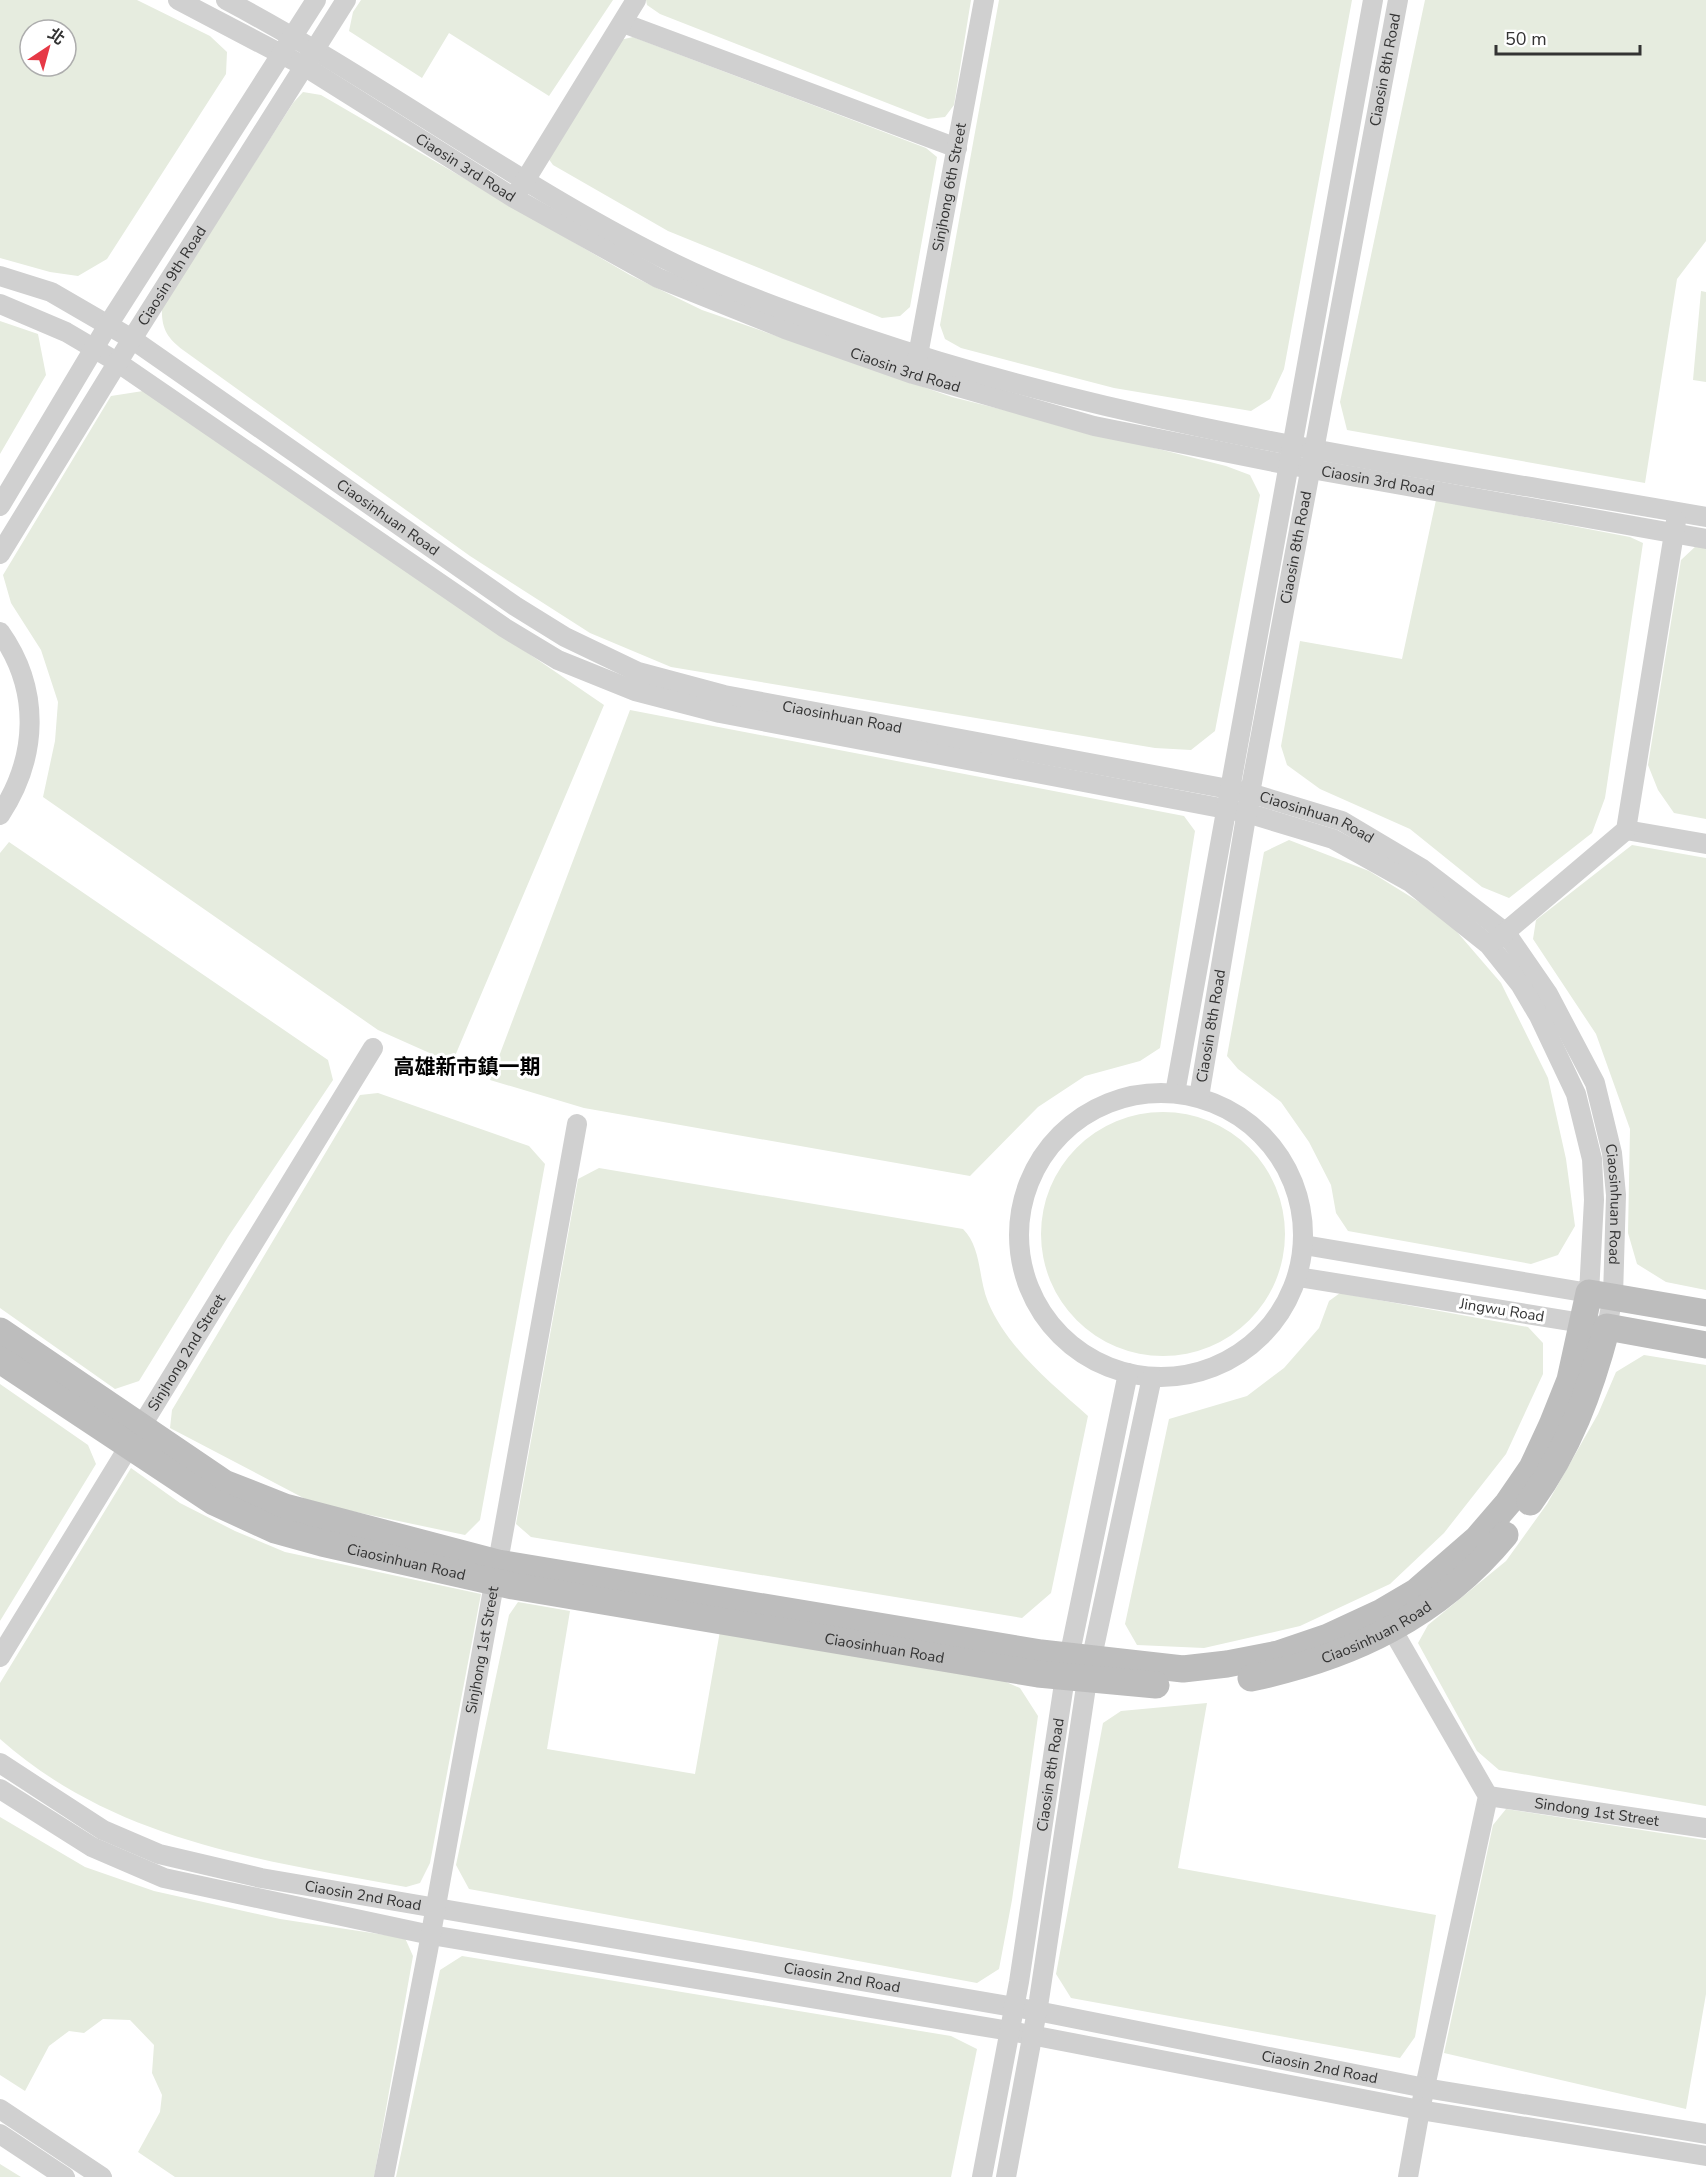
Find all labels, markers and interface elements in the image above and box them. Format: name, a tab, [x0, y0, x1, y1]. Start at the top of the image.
street label: Ciaosin 8th Road	[1365, 12, 1405, 128]
north arrow	[18, 18, 78, 78]
scale bar	[1496, 18, 1640, 56]
text: 北	[43, 23, 69, 50]
text: 50 m	[1505, 27, 1547, 51]
street label: Sinjhong 6th Street	[927, 120, 971, 253]
street label: Ciaosin 3rd Road	[412, 129, 519, 207]
street label: Ciaosin 9th Road	[133, 222, 211, 330]
street label: Ciaosin 3rd Road	[847, 343, 963, 397]
street label: Ciaosin 3rd Road	[1320, 461, 1436, 501]
street label: Ciaosinhuan Road	[332, 474, 443, 560]
street label: Ciaosin 8th Road	[1275, 489, 1316, 606]
street label: Ciaosinhuan Road	[781, 696, 904, 738]
street label: Ciaosinhuan Road	[1257, 786, 1378, 848]
street label: Ciaosin 8th Road	[1192, 968, 1230, 1084]
district label: 高雄新市鎮一期	[394, 1053, 541, 1081]
street label: Ciaosinhuan Road	[1600, 1142, 1626, 1265]
street label: Sinjhong 2nd Street	[143, 1290, 230, 1415]
street label: Jingwu Road	[1457, 1293, 1546, 1327]
street label: Ciaosinhuan Road	[345, 1539, 468, 1585]
street label: Sinjhong 1st Street	[461, 1584, 504, 1715]
street label: Ciaosinhuan Road	[1318, 1597, 1436, 1668]
street label: Ciaosinhuan Road	[823, 1628, 946, 1668]
street label: Ciaosin 8th Road	[1032, 1717, 1069, 1833]
street label: Sindong 1st Street	[1533, 1793, 1661, 1831]
street label: Ciaosin 2nd Road	[303, 1876, 423, 1915]
street label: Ciaosin 2nd Road	[782, 1958, 902, 1997]
street label: Ciaosin 2nd Road	[1260, 2046, 1379, 2088]

